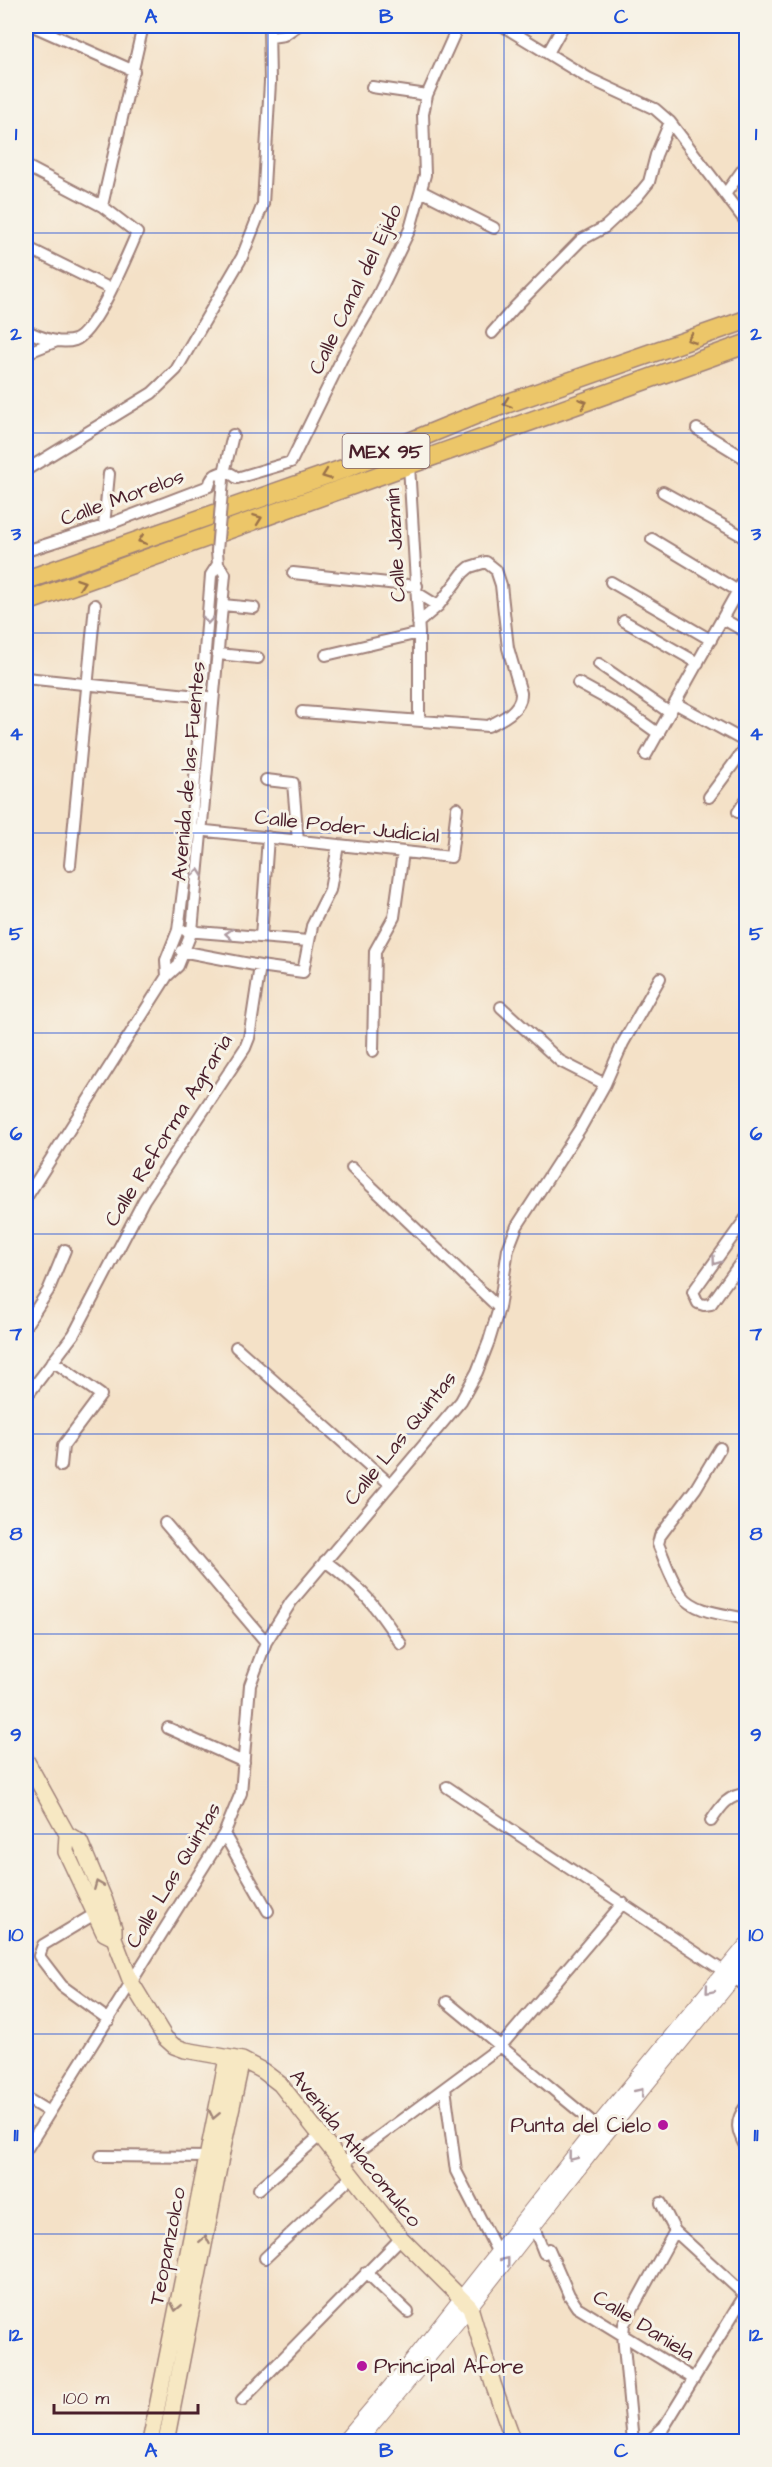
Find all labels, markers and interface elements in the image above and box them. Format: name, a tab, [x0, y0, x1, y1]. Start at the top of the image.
text: A	[145, 3, 158, 31]
text: B	[379, 3, 394, 31]
text: C	[614, 3, 629, 31]
text: 1	[15, 120, 18, 148]
text: 1	[755, 120, 758, 148]
street label: Calle Canal del Ejido	[302, 199, 409, 379]
text: 2	[9, 320, 22, 348]
text: 2	[749, 320, 762, 348]
one-way arrow	[686, 331, 697, 344]
one-way arrow	[502, 396, 513, 409]
one-way arrow	[577, 397, 588, 410]
road number: MEX 95	[342, 434, 430, 468]
street label: Calle Morelos	[56, 462, 188, 533]
one-way arrow	[321, 467, 332, 480]
street label: Calle Jazmín	[378, 487, 413, 603]
one-way arrow	[252, 513, 263, 526]
text: 3	[10, 520, 22, 548]
text: 3	[750, 520, 762, 548]
one-way arrow	[137, 533, 148, 546]
one-way arrow	[75, 578, 86, 591]
one-way arrow	[202, 615, 215, 625]
street label: Avenida de las Fuentes	[164, 660, 213, 882]
text: 4	[9, 720, 23, 748]
text: 4	[749, 720, 763, 748]
street label: Calle Poder Judicial	[253, 802, 441, 851]
one-way arrow	[191, 868, 204, 877]
text: 5	[9, 920, 24, 948]
text: 5	[749, 920, 764, 948]
one-way arrow	[224, 928, 233, 941]
street label: Calle Reforma Agraria	[97, 1028, 241, 1233]
text: 6	[10, 1120, 23, 1148]
text: 6	[750, 1120, 763, 1148]
one-way arrow	[712, 1254, 723, 1265]
text: 7	[9, 1320, 23, 1348]
text: 7	[749, 1320, 763, 1348]
street label: Calle Las Quintas	[337, 1365, 464, 1512]
text: 8	[10, 1520, 23, 1548]
text: 8	[750, 1520, 763, 1548]
text: 9	[10, 1721, 22, 1749]
text: 9	[750, 1721, 762, 1749]
street label: Calle Las Quintas	[118, 1797, 228, 1954]
one-way arrow	[93, 1880, 105, 1891]
text: 10	[8, 1921, 24, 1949]
text: 10	[748, 1921, 764, 1949]
one-way arrow	[706, 1983, 717, 1994]
street label: Avenida Atlacomulco	[283, 2063, 429, 2234]
one-way arrow	[633, 2088, 644, 2099]
one-way arrow	[209, 2110, 222, 2120]
place label: Punta del Cielo	[511, 2111, 651, 2140]
marker: Punta del Cielo	[656, 2118, 670, 2132]
text: 11	[13, 2121, 19, 2149]
text: 11	[753, 2121, 759, 2149]
one-way arrow	[569, 2150, 580, 2161]
street label: Teopanzolco	[142, 2184, 194, 2308]
one-way arrow	[198, 2235, 211, 2245]
one-way arrow	[498, 2257, 509, 2268]
street label: Calle Daniela	[587, 2283, 701, 2368]
one-way arrow	[170, 2301, 183, 2311]
text: 12	[9, 2321, 24, 2349]
text: 12	[749, 2321, 764, 2349]
place label: Principal Afore	[374, 2352, 524, 2382]
marker: Principal Afore	[355, 2359, 369, 2373]
scale bar	[54, 2377, 198, 2415]
text: 100 m	[63, 2386, 109, 2411]
text: A	[145, 2437, 158, 2465]
text: B	[379, 2437, 394, 2465]
text: C	[614, 2437, 629, 2465]

